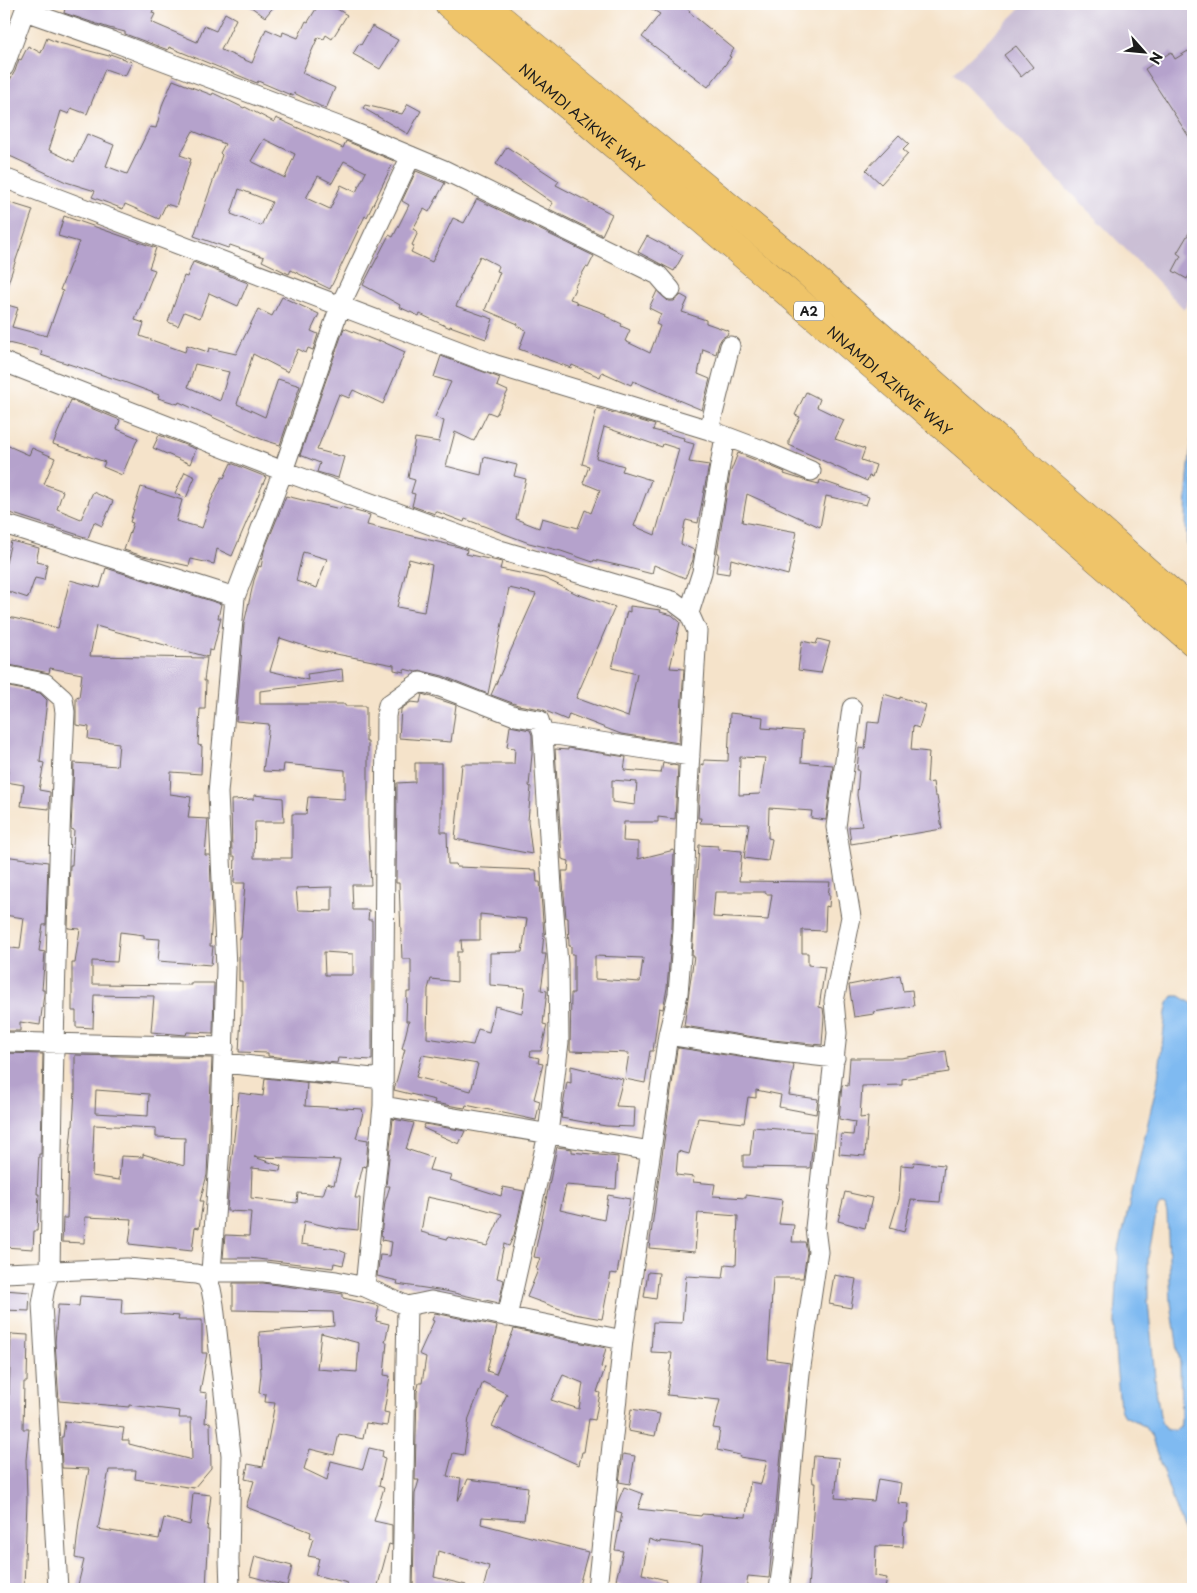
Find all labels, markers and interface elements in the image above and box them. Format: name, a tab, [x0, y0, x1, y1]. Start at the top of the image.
north arrow	[1120, 28, 1170, 78]
text: N	[1144, 48, 1168, 68]
street label: NNAMDI AZIKWE WAY	[515, 58, 650, 177]
road number: A2	[794, 302, 824, 321]
street label: NNAMDI AZIKWE WAY	[823, 321, 957, 440]

